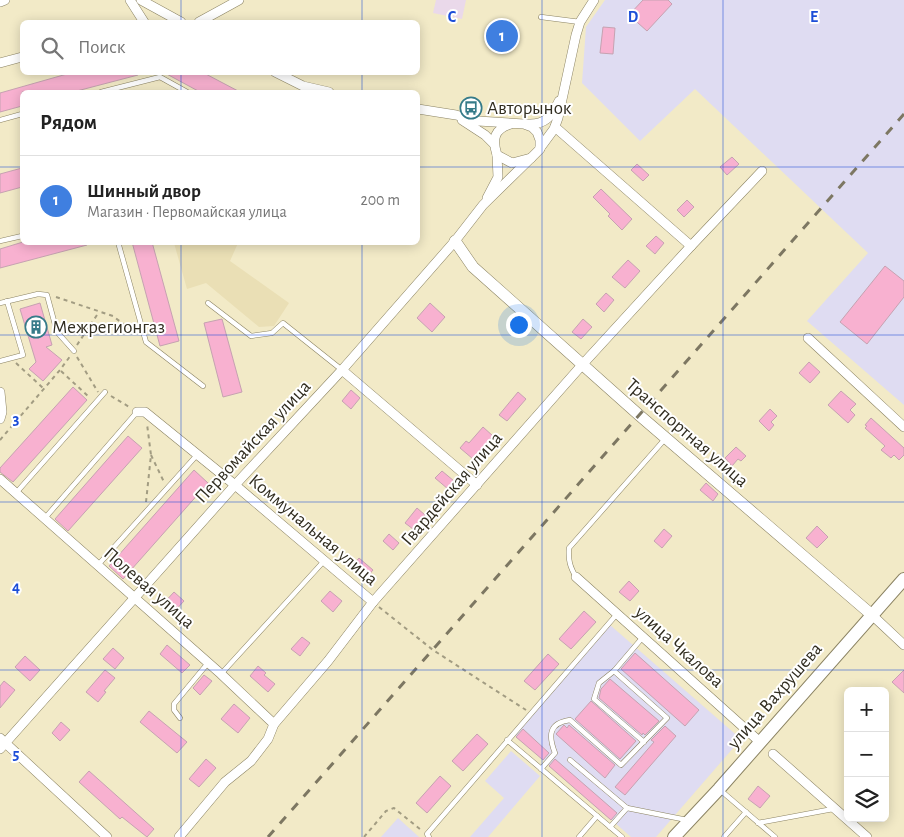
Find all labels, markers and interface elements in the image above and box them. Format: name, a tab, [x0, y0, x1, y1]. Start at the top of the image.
text: C	[448, 9, 457, 25]
text: D	[628, 9, 639, 25]
text: E	[810, 9, 818, 25]
pin: 1	[486, 17, 518, 55]
search box	[20, 20, 420, 75]
icon: search	[38, 34, 66, 62]
text: Поиск	[78, 38, 125, 57]
bus stop icon: Авторынок	[459, 96, 483, 120]
place label: Авторынок	[487, 99, 572, 118]
text: Рядом	[40, 112, 97, 133]
text: Шинный двор	[87, 182, 201, 201]
text: 1	[53, 192, 59, 208]
text: 200 m	[360, 192, 400, 208]
text: Магазин · Первомайская улица	[87, 204, 287, 220]
your location	[506, 312, 532, 338]
building icon: Межрегионгаз	[24, 315, 48, 339]
place label: Межрегионгаз	[52, 318, 165, 337]
street label: Транспортная улица	[622, 375, 752, 491]
street label: Первомайская улица	[191, 377, 315, 507]
text: 3	[13, 411, 20, 427]
street label: Гвардейская улица	[398, 428, 506, 549]
street label: Коммунальная улица	[245, 471, 381, 590]
street label: Полевая улица	[100, 544, 198, 633]
text: 4	[12, 579, 20, 595]
street label: улица Чкалова	[630, 602, 727, 692]
street label: улица Вахрушева	[723, 639, 826, 753]
map controls	[844, 687, 889, 822]
button: +	[844, 687, 889, 732]
button: −	[844, 732, 889, 777]
text: 5	[13, 746, 20, 762]
button: layers	[844, 777, 889, 822]

